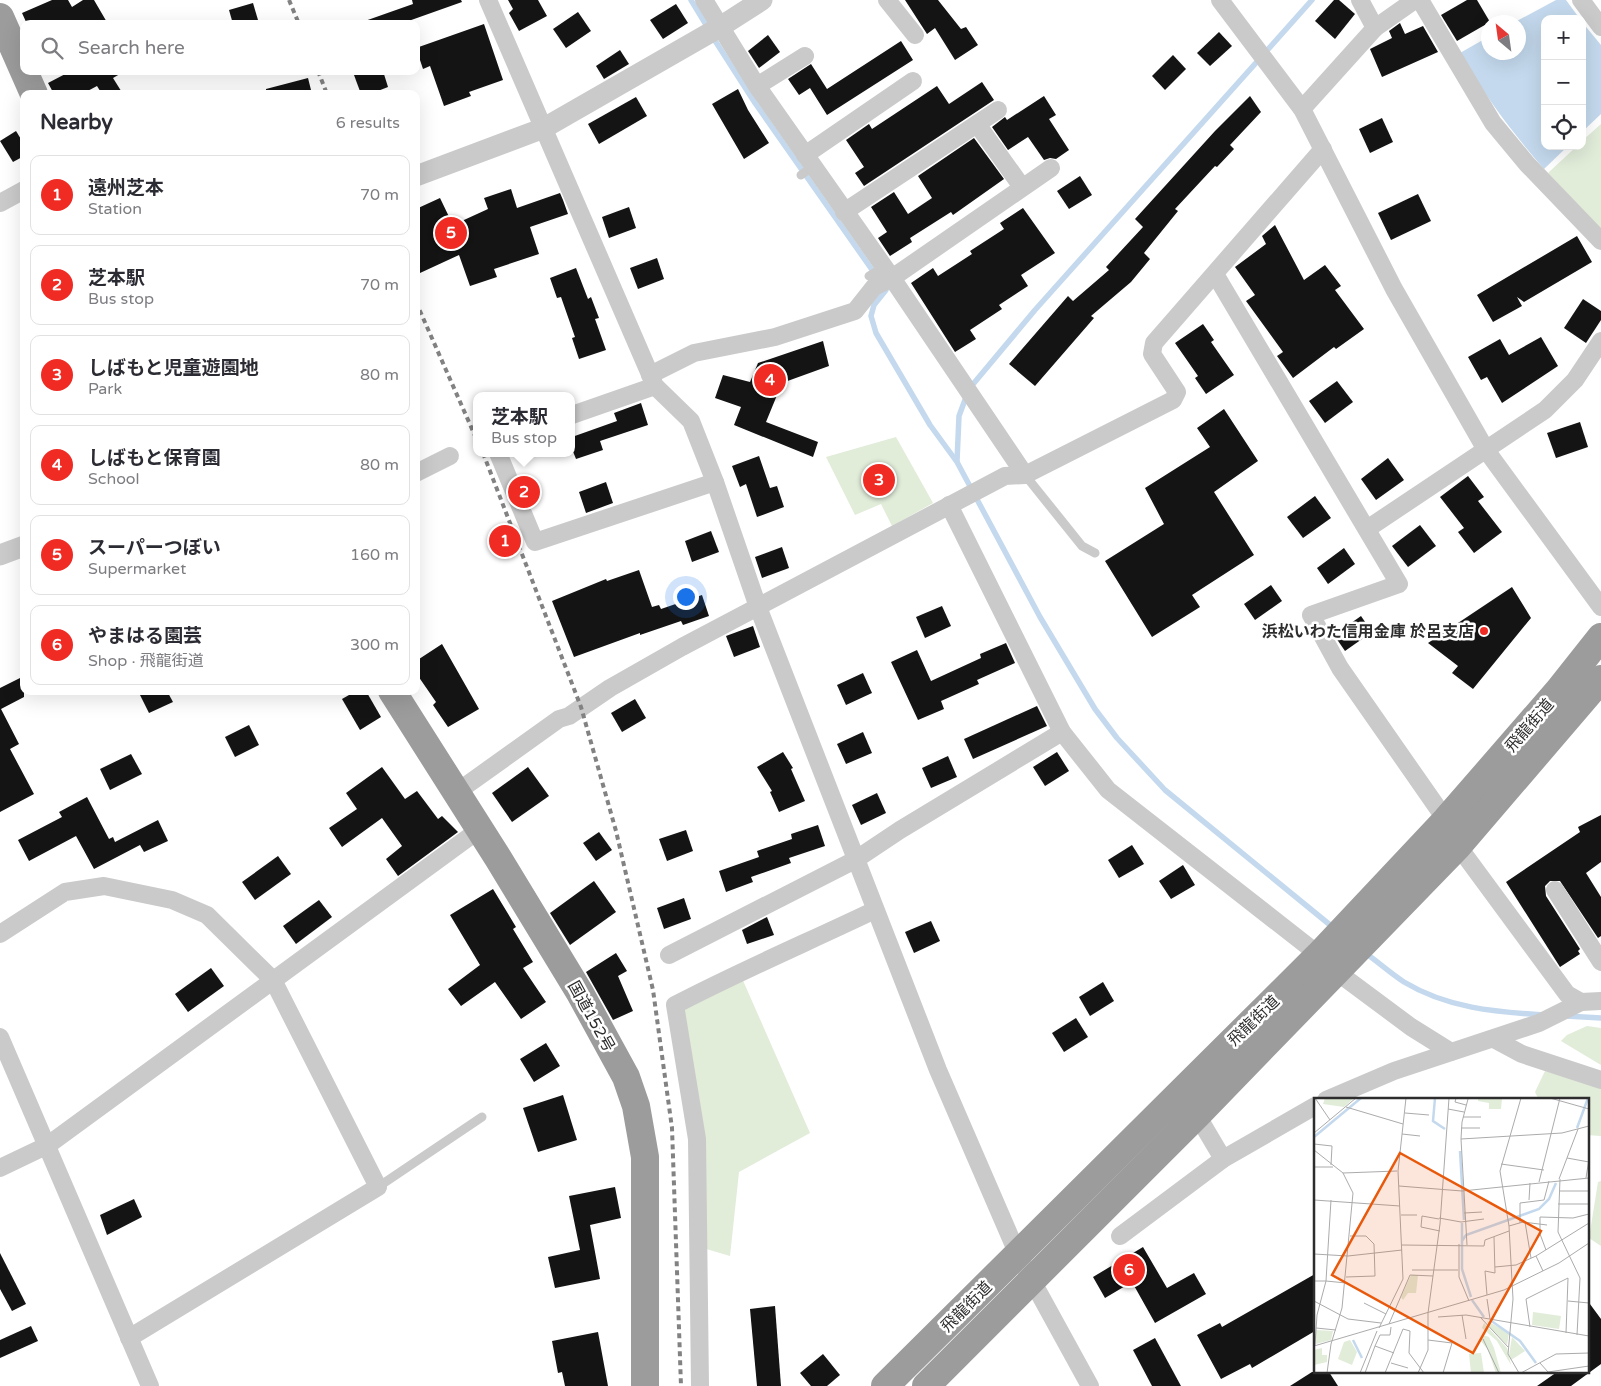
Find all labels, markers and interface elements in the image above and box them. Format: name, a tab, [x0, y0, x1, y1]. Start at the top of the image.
north arrow	[1481, 15, 1526, 60]
map controls	[1541, 15, 1586, 150]
button: +	[1541, 15, 1586, 60]
search box	[20, 20, 420, 75]
icon: search	[38, 34, 66, 62]
text: Search here	[78, 37, 185, 59]
button: −	[1541, 60, 1586, 105]
button: locate	[1541, 105, 1586, 150]
text: Nearby	[40, 110, 113, 135]
text: 6 results	[336, 113, 400, 133]
text: 遠州芝本	[88, 177, 164, 199]
text: 1	[52, 185, 62, 205]
text: 70 m	[360, 185, 399, 205]
text: Station	[88, 199, 142, 219]
pin: 5	[435, 214, 467, 252]
text: 芝本駅	[88, 267, 145, 289]
text: 2	[52, 275, 62, 295]
text: 70 m	[360, 275, 399, 295]
text: Bus stop	[88, 289, 154, 309]
text: しばもと児童遊園地	[88, 357, 259, 379]
pin: 4	[754, 361, 786, 399]
text: 3	[52, 365, 62, 385]
text: 80 m	[360, 365, 399, 385]
text: Park	[88, 379, 122, 399]
popup	[473, 392, 575, 457]
text: 芝本駅	[491, 406, 548, 428]
text: Bus stop	[491, 428, 557, 448]
text: しばもと保育園	[88, 447, 221, 469]
text: 4	[52, 455, 62, 475]
text: 80 m	[360, 455, 399, 475]
pin: 3	[863, 461, 895, 499]
text: School	[88, 469, 140, 489]
pin: 2	[508, 473, 540, 511]
pin: 1	[489, 522, 521, 560]
text: スーパーつぼい	[88, 537, 221, 559]
text: 5	[52, 545, 62, 565]
text: 160 m	[350, 545, 399, 565]
text: Supermarket	[88, 559, 186, 579]
your location	[673, 584, 699, 610]
place label: 浜松いわた信用金庫 於呂支店	[1262, 622, 1474, 642]
text: やまはる園芸	[88, 625, 202, 647]
marker: 浜松いわた信用金庫 於呂支店	[1478, 625, 1490, 637]
text: 6	[52, 635, 62, 655]
text: 300 m	[350, 635, 399, 655]
text: Shop · 飛龍街道	[88, 651, 204, 671]
street label: 飛龍街道	[1501, 695, 1558, 756]
street label: 国道152号	[563, 977, 619, 1056]
street label: 飛龍街道	[1224, 991, 1284, 1050]
inset map	[1314, 1098, 1588, 1374]
pin: 6	[1113, 1251, 1145, 1289]
street label: 飛龍街道	[937, 1277, 996, 1336]

